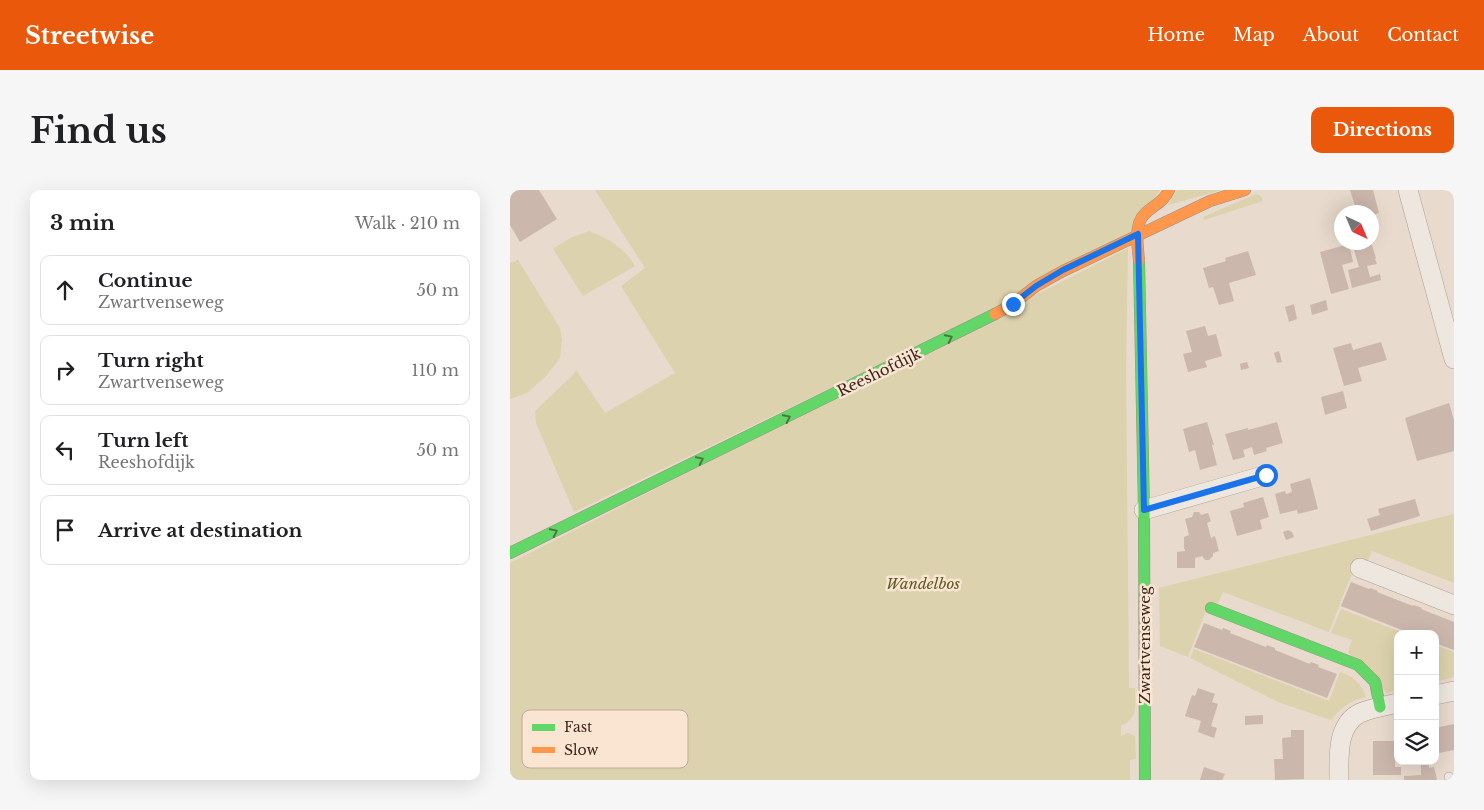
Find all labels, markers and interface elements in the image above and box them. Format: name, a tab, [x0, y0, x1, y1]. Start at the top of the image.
text: Streetwise	[25, 21, 154, 50]
text: Home	[1147, 24, 1205, 46]
text: Map	[1233, 24, 1275, 46]
text: About	[1303, 24, 1359, 46]
text: Contact	[1387, 24, 1459, 46]
button: Directions	[1311, 107, 1454, 153]
text: Find us	[30, 109, 167, 152]
north arrow	[1334, 205, 1379, 250]
text: 3 min	[50, 210, 115, 236]
text: Walk · 210 m	[355, 213, 460, 233]
text: Continue	[98, 269, 193, 292]
icon: ahead	[51, 276, 79, 304]
text: 50 m	[417, 280, 459, 300]
text: Zwartvenseweg	[98, 292, 224, 312]
route end	[1002, 293, 1025, 316]
one-way arrow	[943, 334, 952, 344]
street label: Reeshofdijk	[834, 343, 925, 400]
text: Turn right	[98, 349, 204, 372]
icon: right	[51, 356, 79, 384]
text: 110 m	[412, 360, 459, 380]
text: Zwartvenseweg	[98, 372, 224, 392]
one-way arrow	[782, 413, 791, 424]
text: Turn left	[98, 429, 189, 452]
icon: left	[51, 436, 79, 464]
text: 50 m	[417, 440, 459, 460]
text: Reeshofdijk	[98, 452, 195, 472]
one-way arrow	[695, 456, 704, 467]
route start	[1255, 464, 1278, 487]
icon: arrive	[51, 516, 79, 544]
text: Arrive at destination	[98, 519, 302, 542]
one-way arrow	[549, 527, 558, 538]
park label: Wandelbos	[886, 574, 960, 593]
street label: Zwartvenseweg	[1135, 585, 1154, 704]
map controls	[1394, 630, 1439, 765]
button: +	[1394, 630, 1439, 675]
button: −	[1394, 675, 1439, 720]
legend	[522, 710, 688, 768]
text: Fast	[564, 718, 593, 736]
button: layers	[1394, 720, 1439, 765]
text: Slow	[564, 741, 598, 759]

